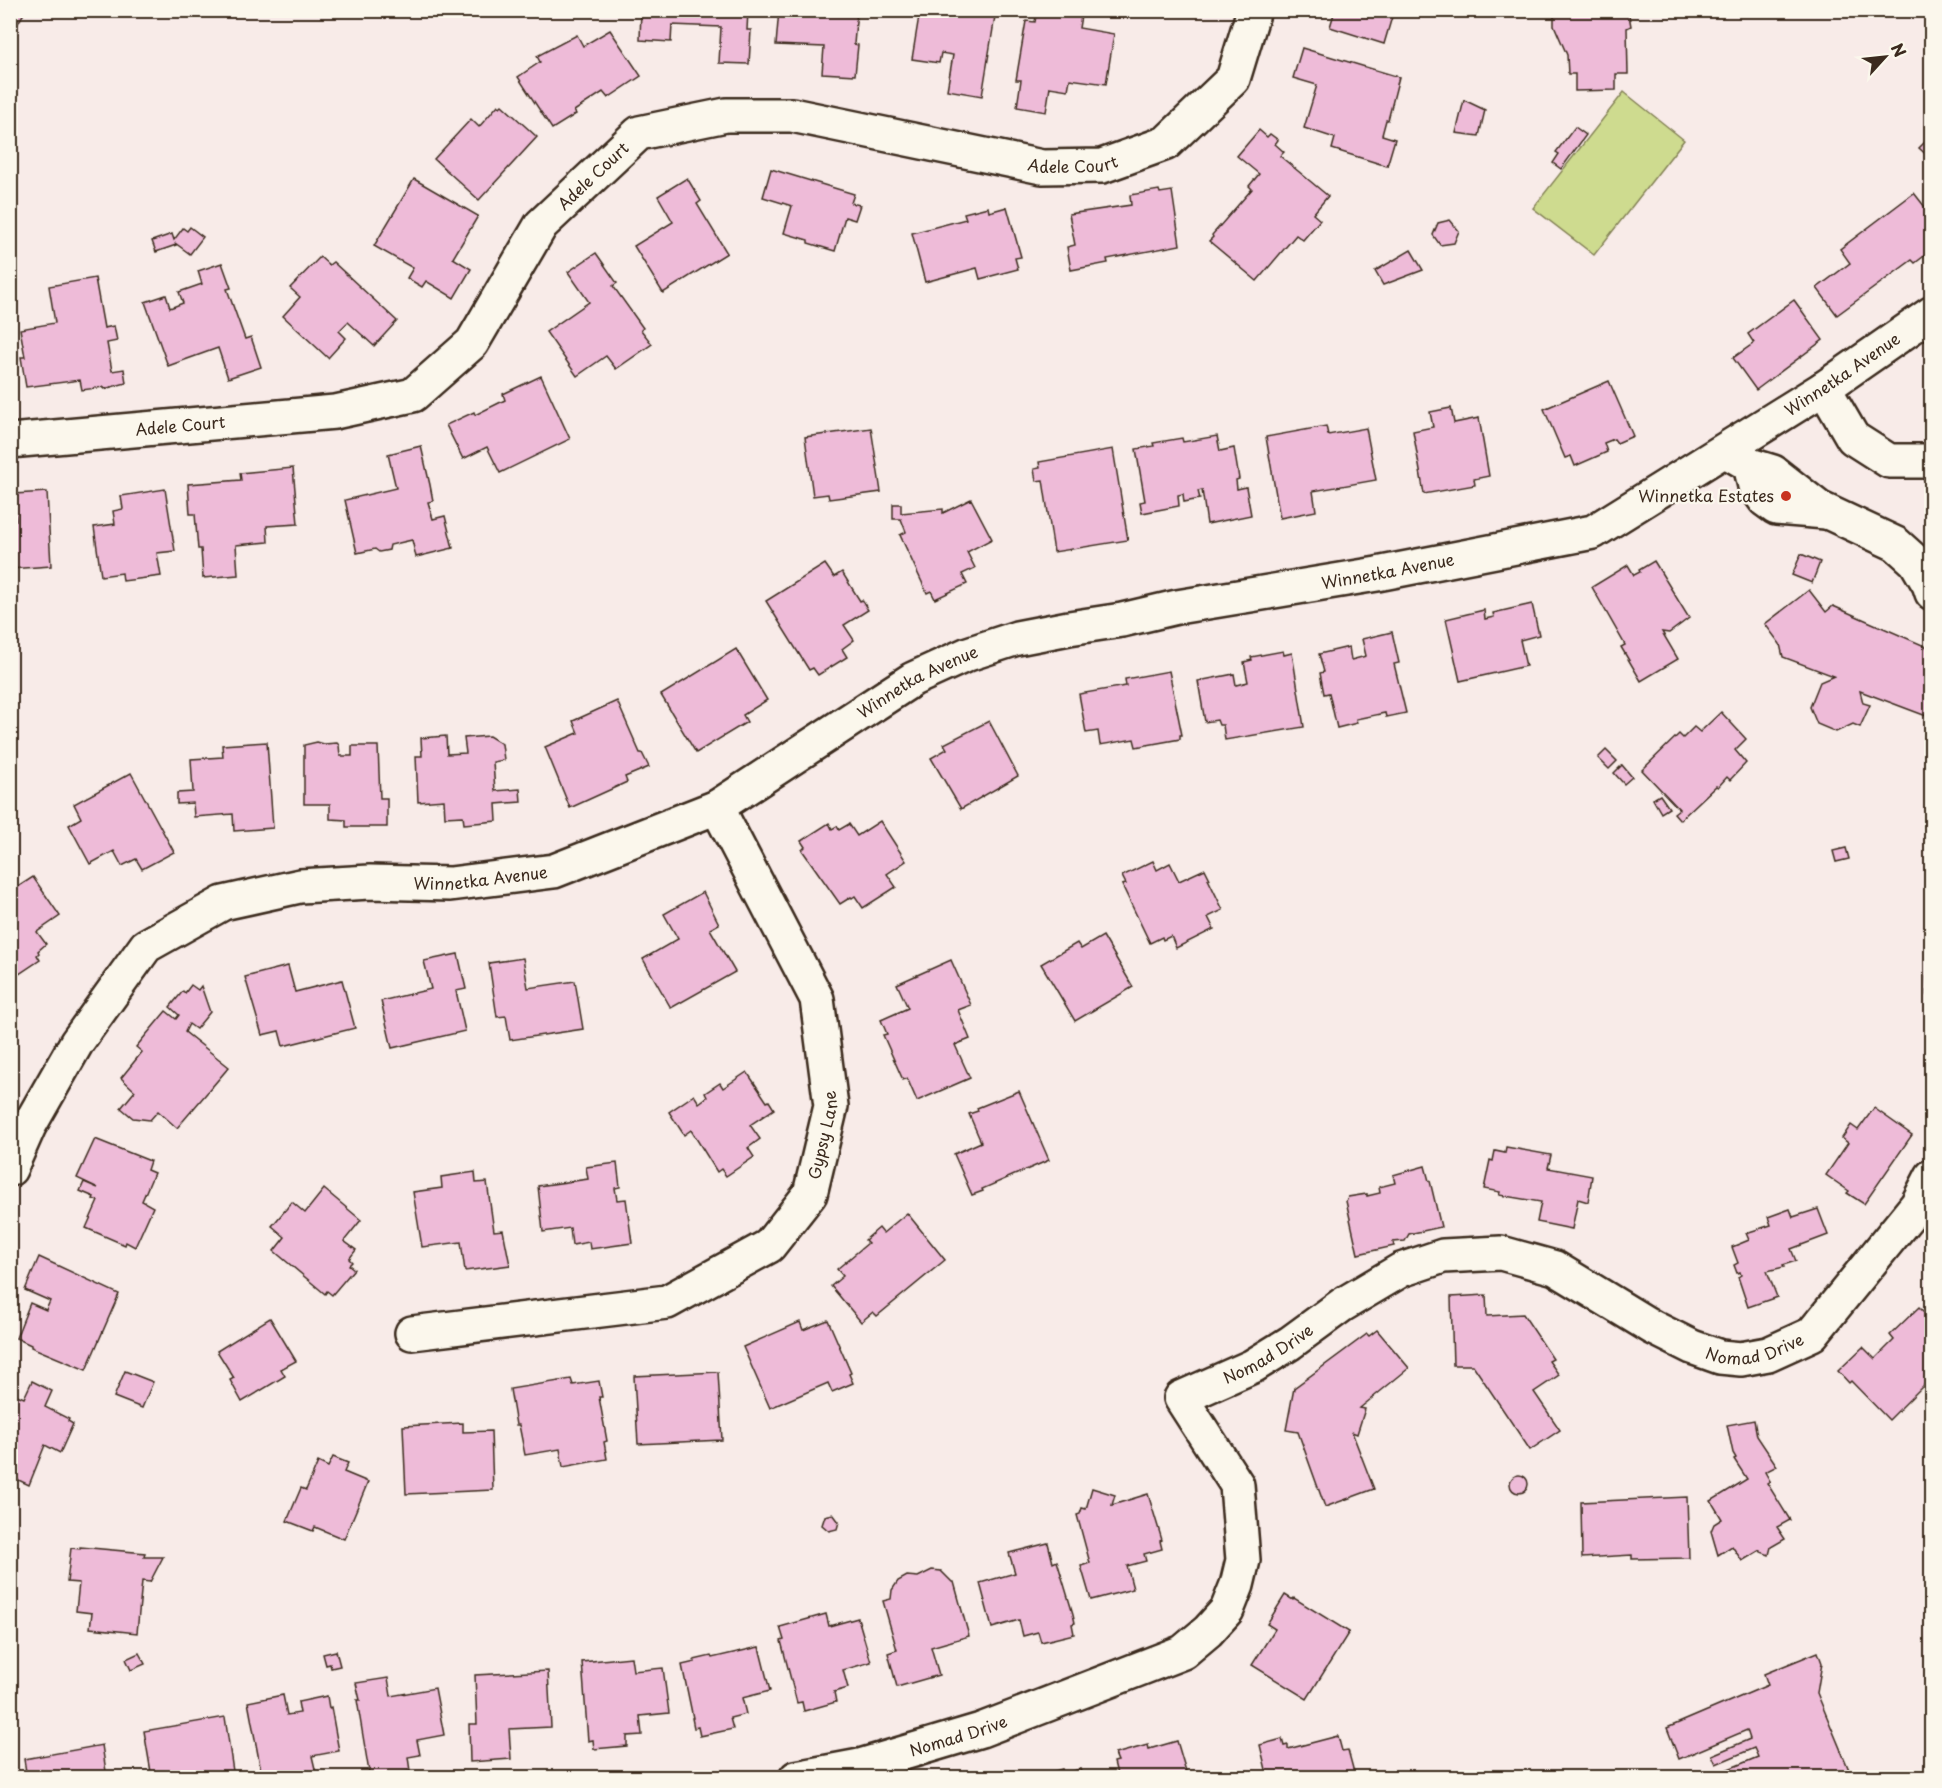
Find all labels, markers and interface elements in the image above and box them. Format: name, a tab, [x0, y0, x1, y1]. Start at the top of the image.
north arrow	[1855, 27, 1915, 87]
text: N	[1886, 39, 1913, 61]
street label: Adele Court	[551, 135, 634, 215]
street label: Adele Court	[1026, 148, 1121, 178]
street label: Winnetka Avenue	[1779, 326, 1905, 421]
street label: Adele Court	[134, 409, 227, 441]
place label: Winnetka Estates	[1638, 483, 1774, 507]
marker: Winnetka Estates	[1779, 489, 1793, 503]
street label: Winnetka Avenue	[1319, 546, 1456, 594]
street label: Winnetka Avenue	[852, 639, 981, 724]
street label: Winnetka Avenue	[413, 859, 549, 895]
street label: Gypsy Lane	[801, 1089, 842, 1182]
street label: Nomad Drive	[1219, 1317, 1318, 1389]
street label: Nomad Drive	[1703, 1326, 1807, 1370]
street label: Nomad Drive	[906, 1708, 1011, 1762]

